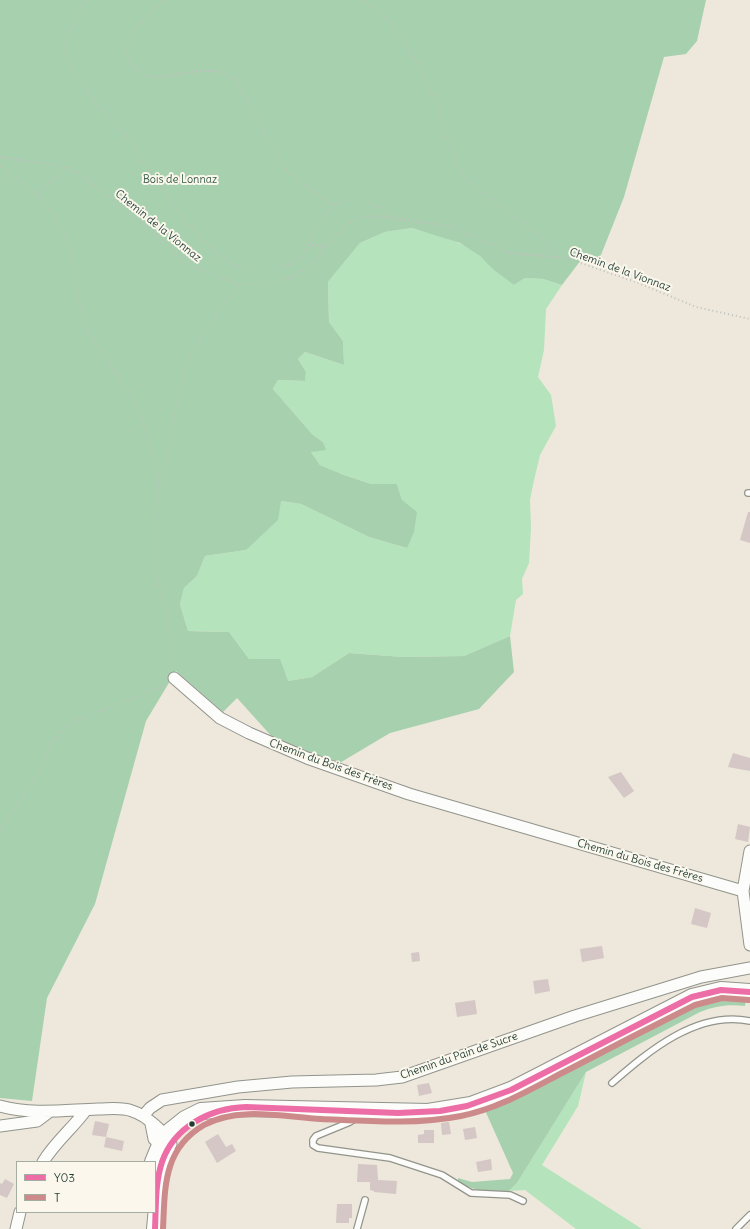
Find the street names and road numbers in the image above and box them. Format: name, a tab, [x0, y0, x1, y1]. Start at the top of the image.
street label: Chemin de la Vionnaz	[112, 187, 204, 265]
street label: Chemin de la Vionnaz	[568, 246, 672, 294]
street label: Chemin du Bois des Frères	[267, 736, 395, 794]
street label: Chemin du Bois des Frères	[575, 837, 705, 885]
street label: Chemin du Pain de Sucre	[399, 1030, 519, 1082]

